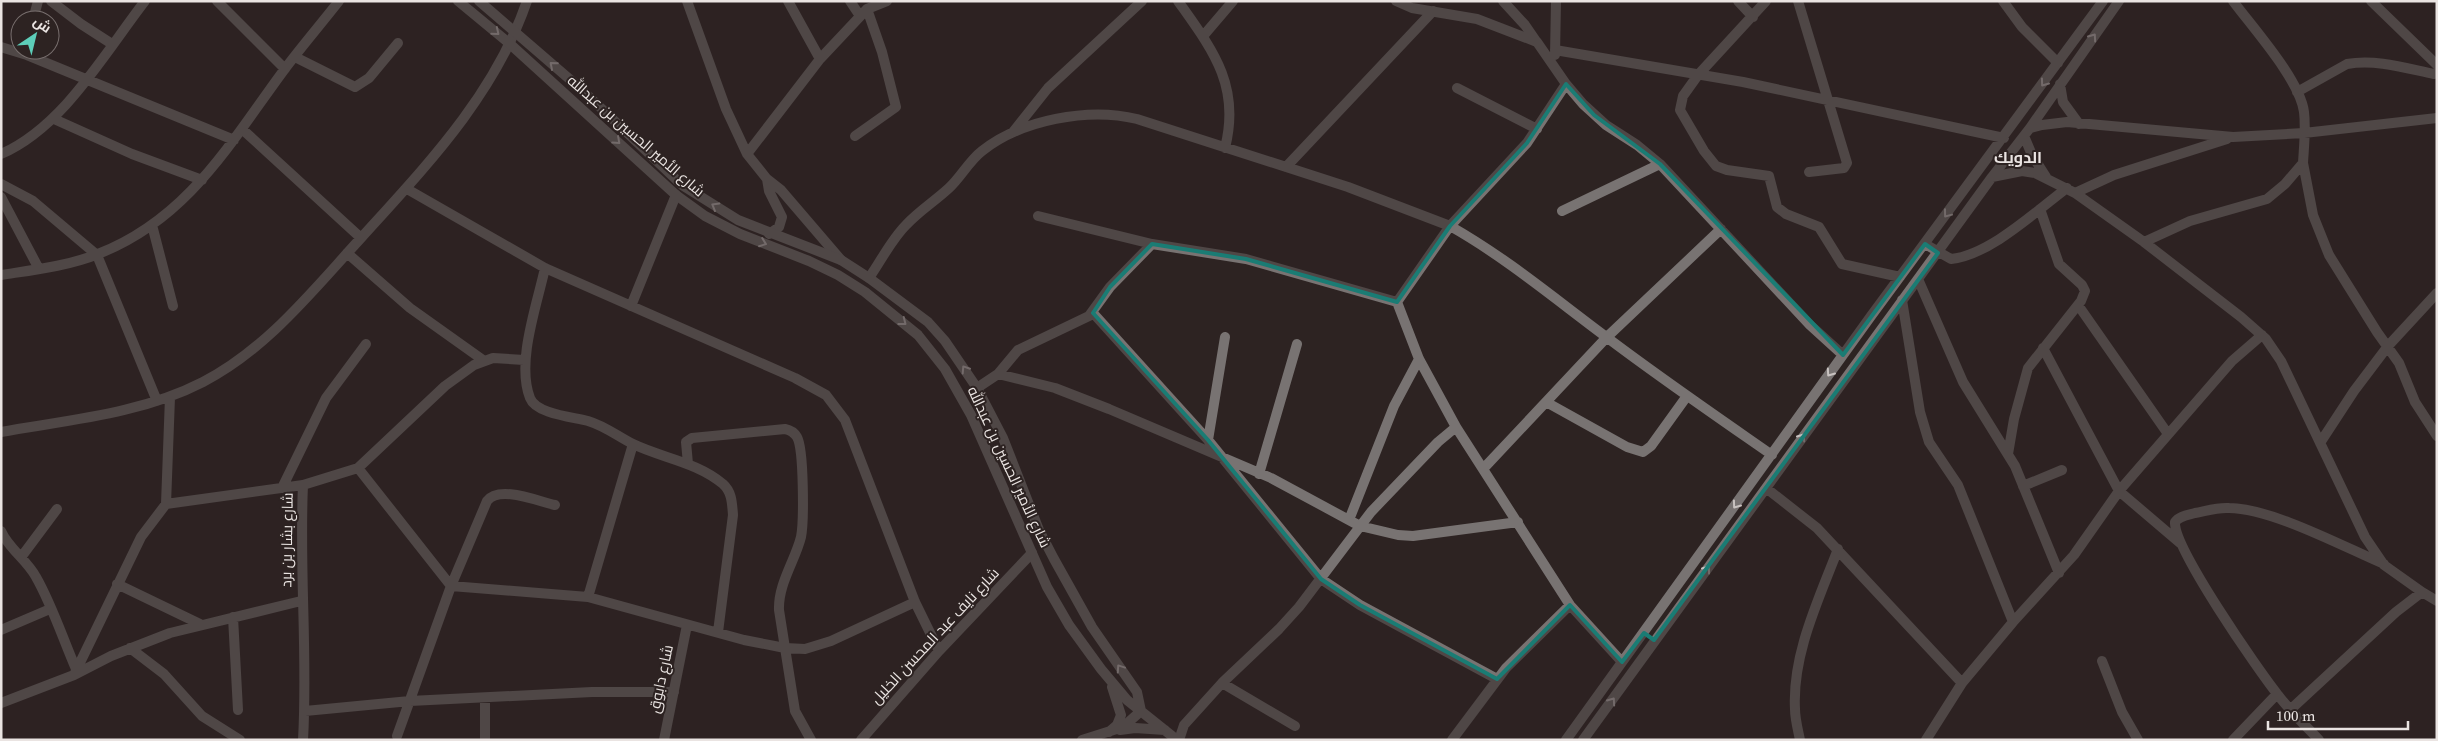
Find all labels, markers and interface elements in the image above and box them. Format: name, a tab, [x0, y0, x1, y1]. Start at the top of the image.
north arrow	[10, 10, 60, 60]
text: ش	[29, 11, 56, 38]
one-way arrow	[490, 27, 499, 35]
one-way arrow	[2087, 33, 2096, 43]
one-way arrow	[550, 63, 559, 71]
street label: شارع الأمير الحسين بن عبدالله	[562, 70, 710, 202]
one-way arrow	[2041, 77, 2050, 87]
one-way arrow	[611, 135, 620, 144]
district label: الدويك	[1994, 146, 2042, 168]
one-way arrow	[711, 203, 720, 213]
one-way arrow	[1945, 208, 1953, 217]
one-way arrow	[758, 237, 767, 247]
one-way arrow	[897, 317, 906, 325]
one-way arrow	[962, 365, 972, 374]
one-way arrow	[1827, 367, 1836, 377]
street label: شارع الأمير الحسين بن عبدالله	[962, 383, 1056, 551]
one-way arrow	[1796, 433, 1805, 443]
street label: شارع بشار بن برد	[275, 492, 299, 588]
one-way arrow	[1733, 499, 1742, 509]
street label: شارع نايف عبد المحسن الخليل	[866, 563, 1004, 709]
one-way arrow	[1701, 565, 1710, 575]
street label: شارع دابوق	[643, 643, 679, 715]
one-way arrow	[1117, 664, 1126, 674]
one-way arrow	[1606, 697, 1615, 706]
scale bar	[2268, 698, 2408, 730]
text: 100 m	[2276, 705, 2316, 726]

